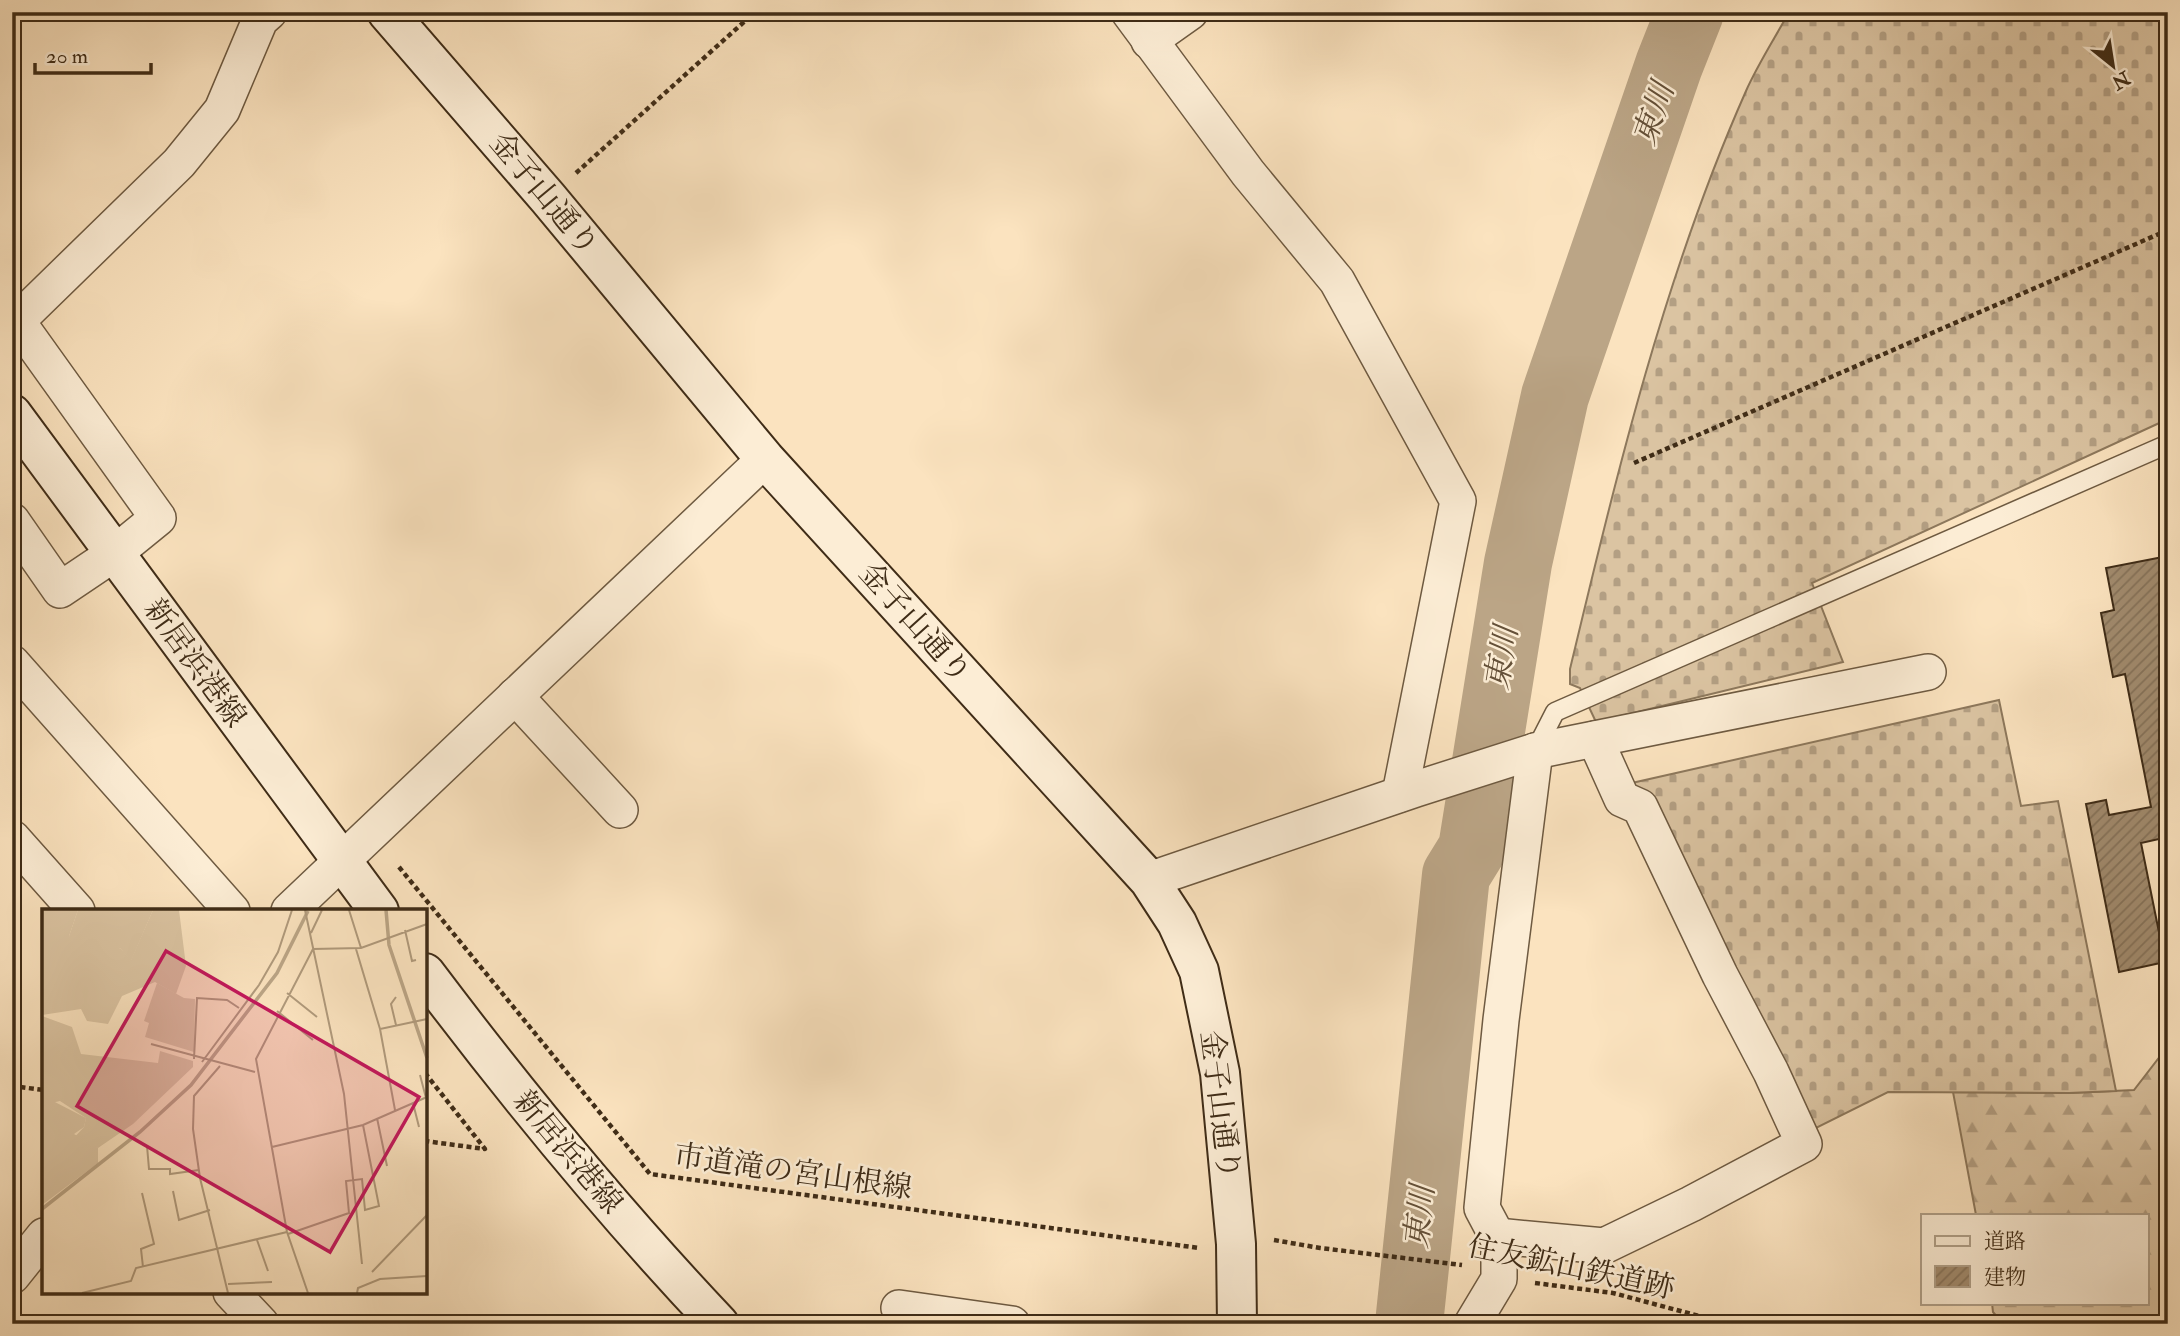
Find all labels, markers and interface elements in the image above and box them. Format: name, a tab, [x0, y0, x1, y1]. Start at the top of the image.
scale bar	[35, 32, 150, 76]
north arrow	[2078, 32, 2148, 102]
text: 20 m	[46, 43, 88, 70]
text: N	[2107, 65, 2135, 95]
water label: 東川	[1625, 74, 1684, 151]
street label: 金子山通り	[482, 125, 606, 263]
street label: 金子山通り	[851, 555, 979, 691]
street label: 新居浜港線	[136, 591, 254, 735]
water label: 東川	[1477, 620, 1527, 693]
inset map	[42, 909, 427, 1294]
street label: 金子山通り	[1192, 1028, 1248, 1182]
street label: 新居浜港線	[506, 1083, 630, 1221]
street label: 市道滝の宮山根線	[672, 1137, 914, 1207]
water label: 東川	[1397, 1180, 1444, 1251]
legend	[1921, 1214, 2148, 1304]
street label: 住友鉱山鉄道跡	[1464, 1227, 1678, 1307]
text: 道路	[1984, 1228, 2026, 1255]
text: 建物	[1984, 1264, 2026, 1291]

